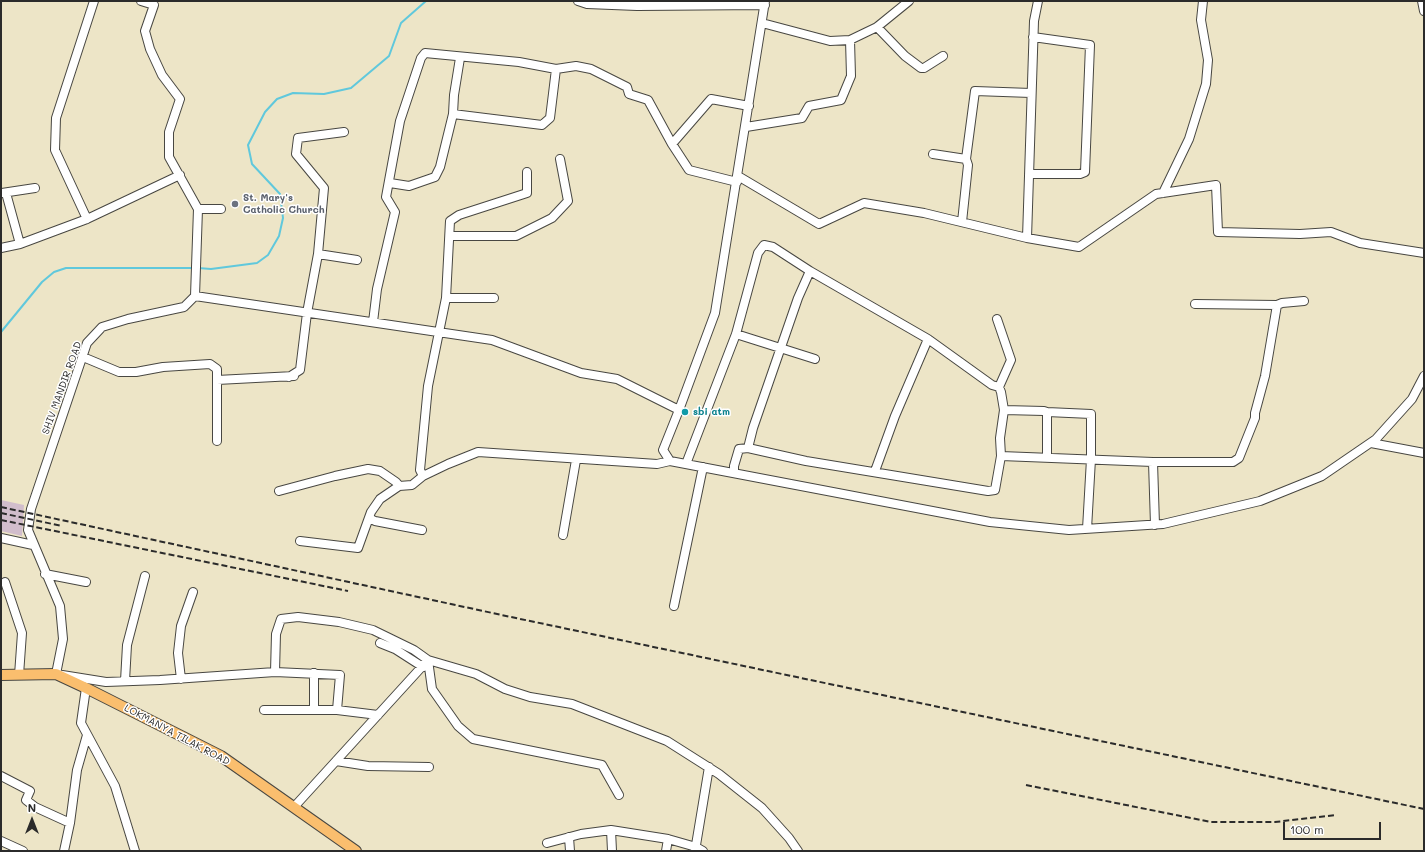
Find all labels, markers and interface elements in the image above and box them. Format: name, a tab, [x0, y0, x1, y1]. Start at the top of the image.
place label: St. Mary's Catholic Church	[243, 192, 324, 216]
marker: St. Mary's Catholic Church	[230, 199, 240, 209]
street label: SHIV MANDIR ROAD	[40, 340, 84, 436]
place label: sbi atm	[693, 406, 730, 418]
marker: sbi atm	[680, 407, 690, 417]
street label: LOKMANYA TILAK ROAD	[122, 702, 232, 768]
north arrow	[12, 800, 52, 840]
text: N	[28, 800, 36, 815]
scale bar	[1285, 814, 1383, 840]
text: 100 m	[1290, 821, 1324, 837]

